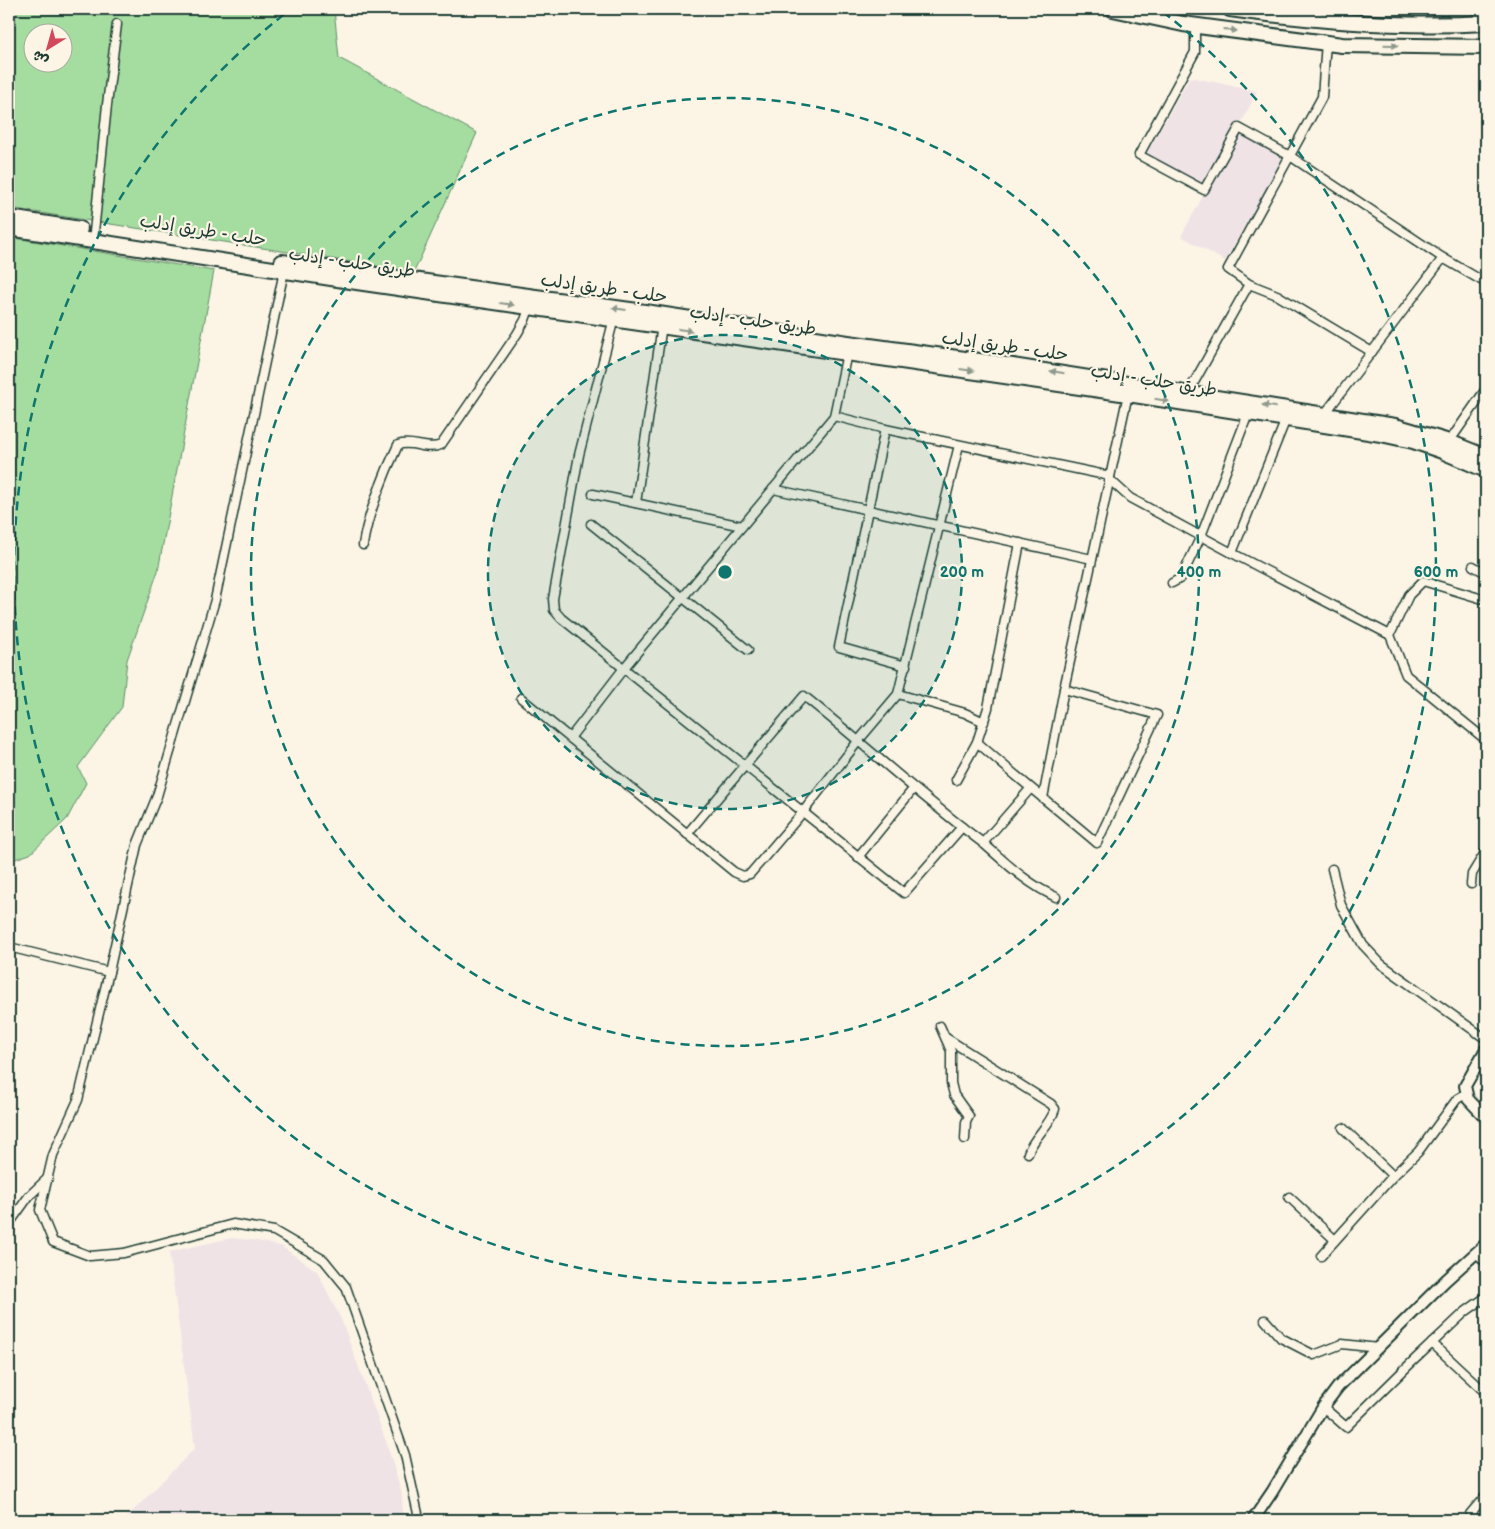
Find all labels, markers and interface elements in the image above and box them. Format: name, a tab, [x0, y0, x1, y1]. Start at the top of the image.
north arrow	[22, 22, 72, 72]
one-way arrow	[1222, 26, 1238, 34]
one-way arrow	[1384, 42, 1400, 50]
text: ش	[29, 47, 52, 69]
street label: حلب - طريق إدلب	[138, 210, 268, 251]
street label: طريق حلب - إدلب	[287, 243, 417, 282]
street label: حلب - طريق إدلب	[539, 269, 669, 308]
one-way arrow	[499, 300, 515, 308]
street label: طريق حلب - إدلب	[688, 301, 818, 340]
one-way arrow	[611, 305, 627, 313]
one-way arrow	[677, 326, 693, 334]
street label: حلب - طريق إدلب	[940, 327, 1070, 366]
street label: طريق حلب - إدلب	[1089, 360, 1219, 401]
one-way arrow	[959, 366, 975, 374]
one-way arrow	[1049, 368, 1065, 376]
one-way arrow	[1155, 396, 1171, 404]
one-way arrow	[1261, 402, 1277, 410]
centre of rings	[716, 563, 734, 581]
text: 200 m	[940, 563, 984, 582]
text: 400 m	[1177, 563, 1221, 582]
text: 600 m	[1414, 563, 1459, 582]

